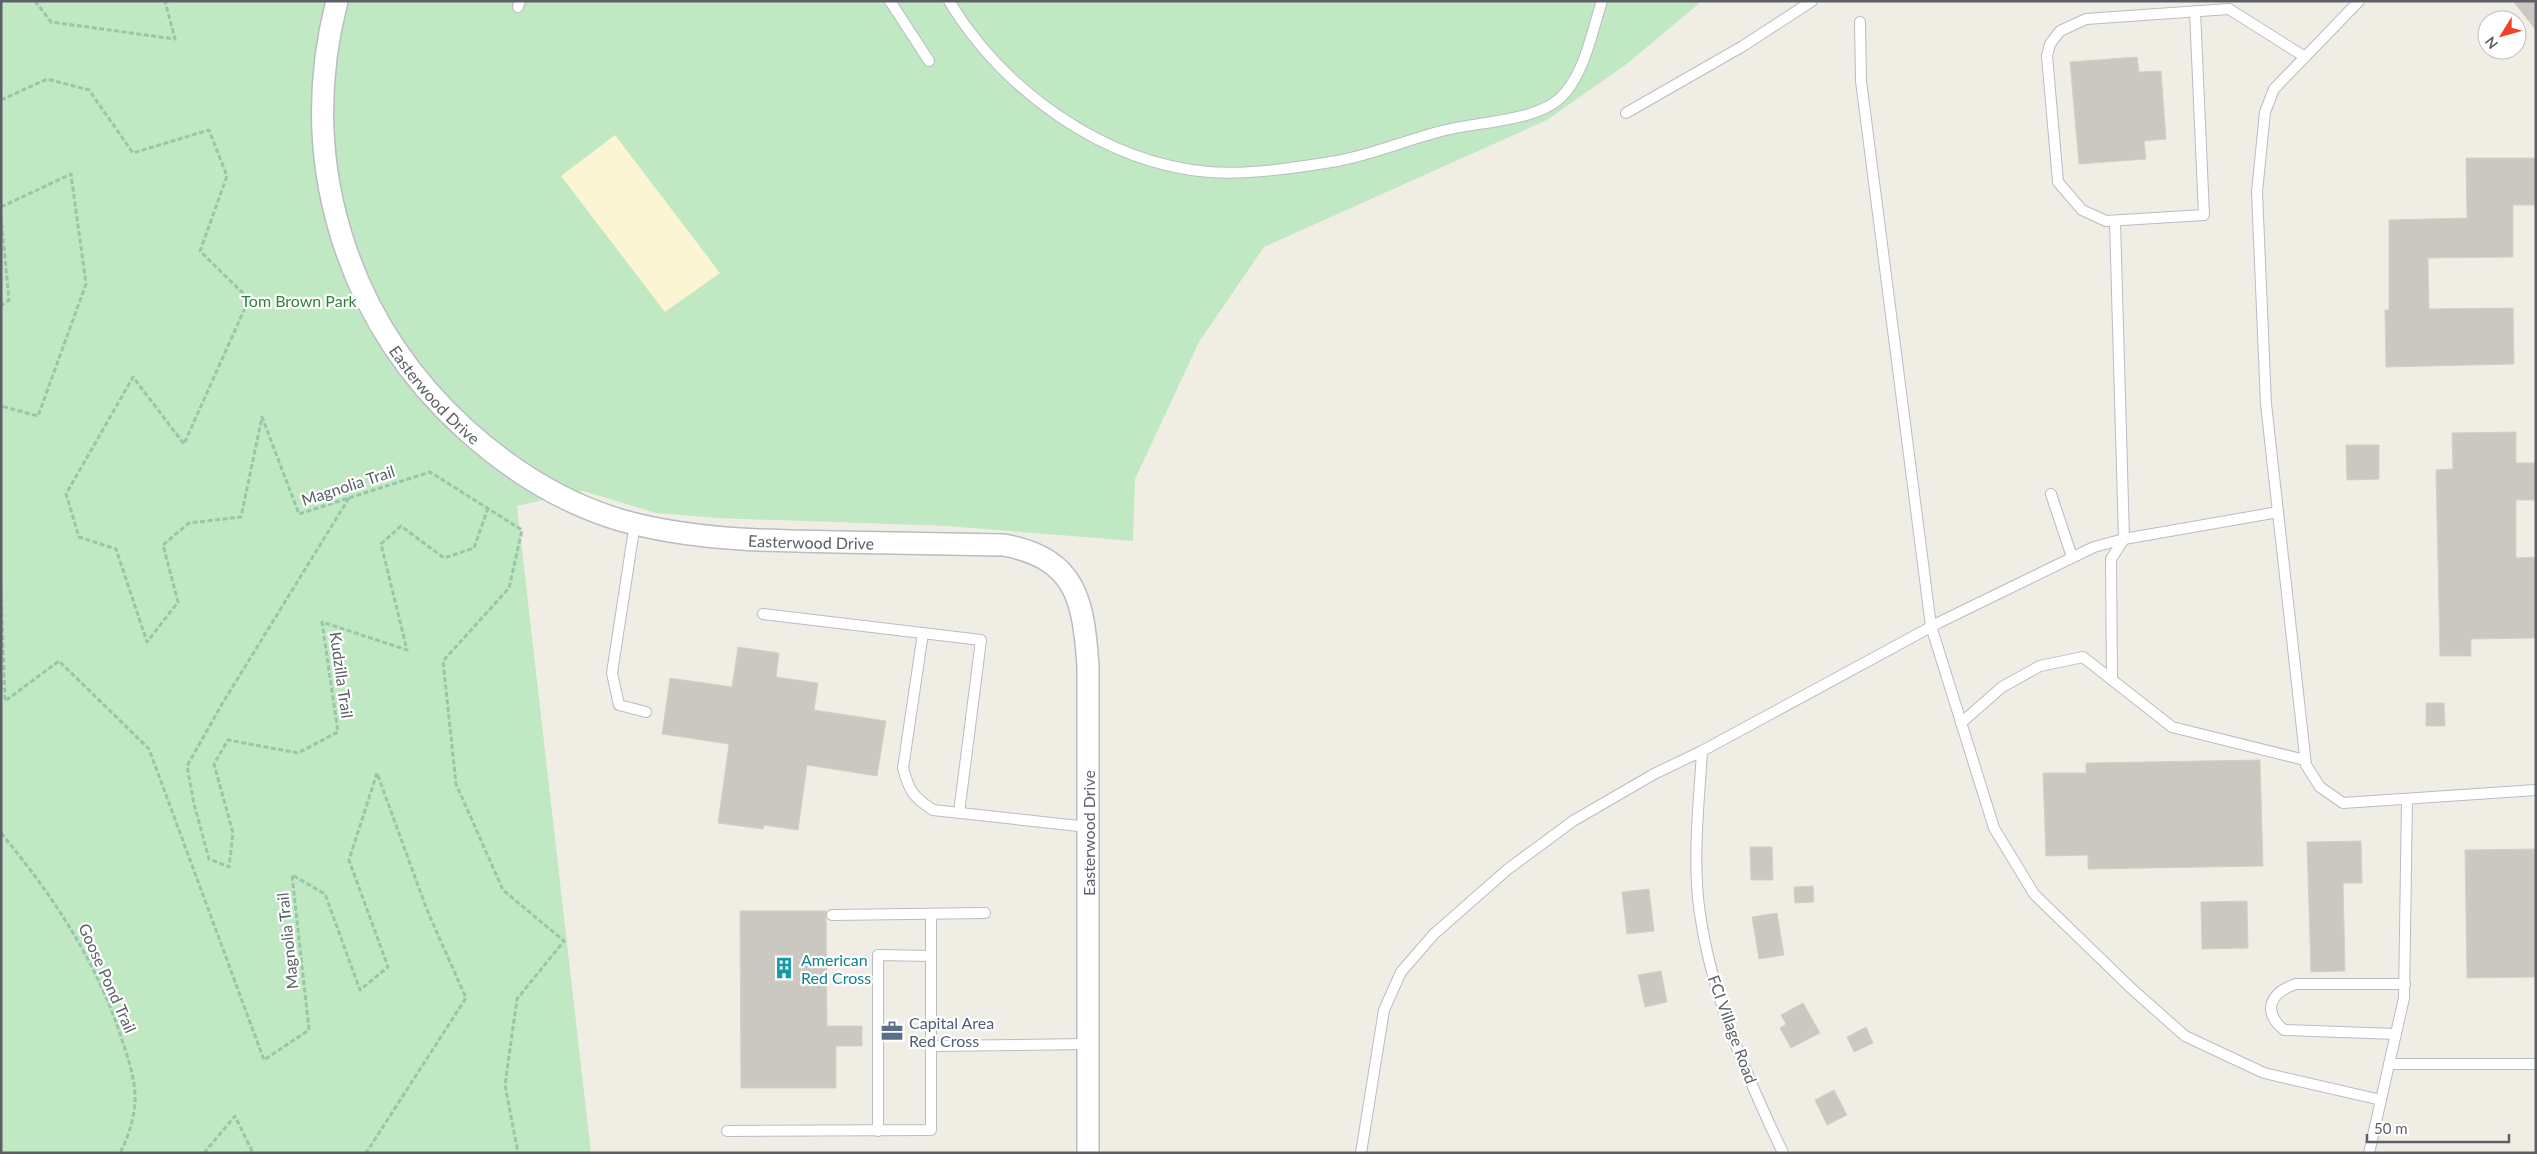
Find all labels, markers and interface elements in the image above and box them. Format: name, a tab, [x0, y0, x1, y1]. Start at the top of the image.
north arrow	[2477, 10, 2527, 60]
text: N	[2481, 34, 2501, 53]
park label: Tom Brown Park	[241, 291, 358, 310]
street label: Easterwood Drive	[386, 341, 484, 447]
street label: Magnolia Trail	[299, 461, 397, 509]
street label: Easterwood Drive	[748, 530, 874, 552]
street label: Kudzilla Trail	[327, 630, 357, 720]
street label: Easterwood Drive	[1079, 770, 1098, 896]
street label: Magnolia Trail	[272, 892, 302, 990]
street label: Goose Pond Trail	[75, 920, 141, 1036]
place label: American Red Cross	[801, 950, 871, 987]
building icon: American Red Cross	[771, 955, 797, 981]
street label: FCI Village Road	[1705, 972, 1761, 1086]
place label: Capital Area Red Cross	[909, 1013, 994, 1050]
office icon: Capital Area Red Cross	[879, 1018, 905, 1044]
scale bar	[2367, 1112, 2510, 1144]
text: 50 m	[2374, 1119, 2408, 1137]

